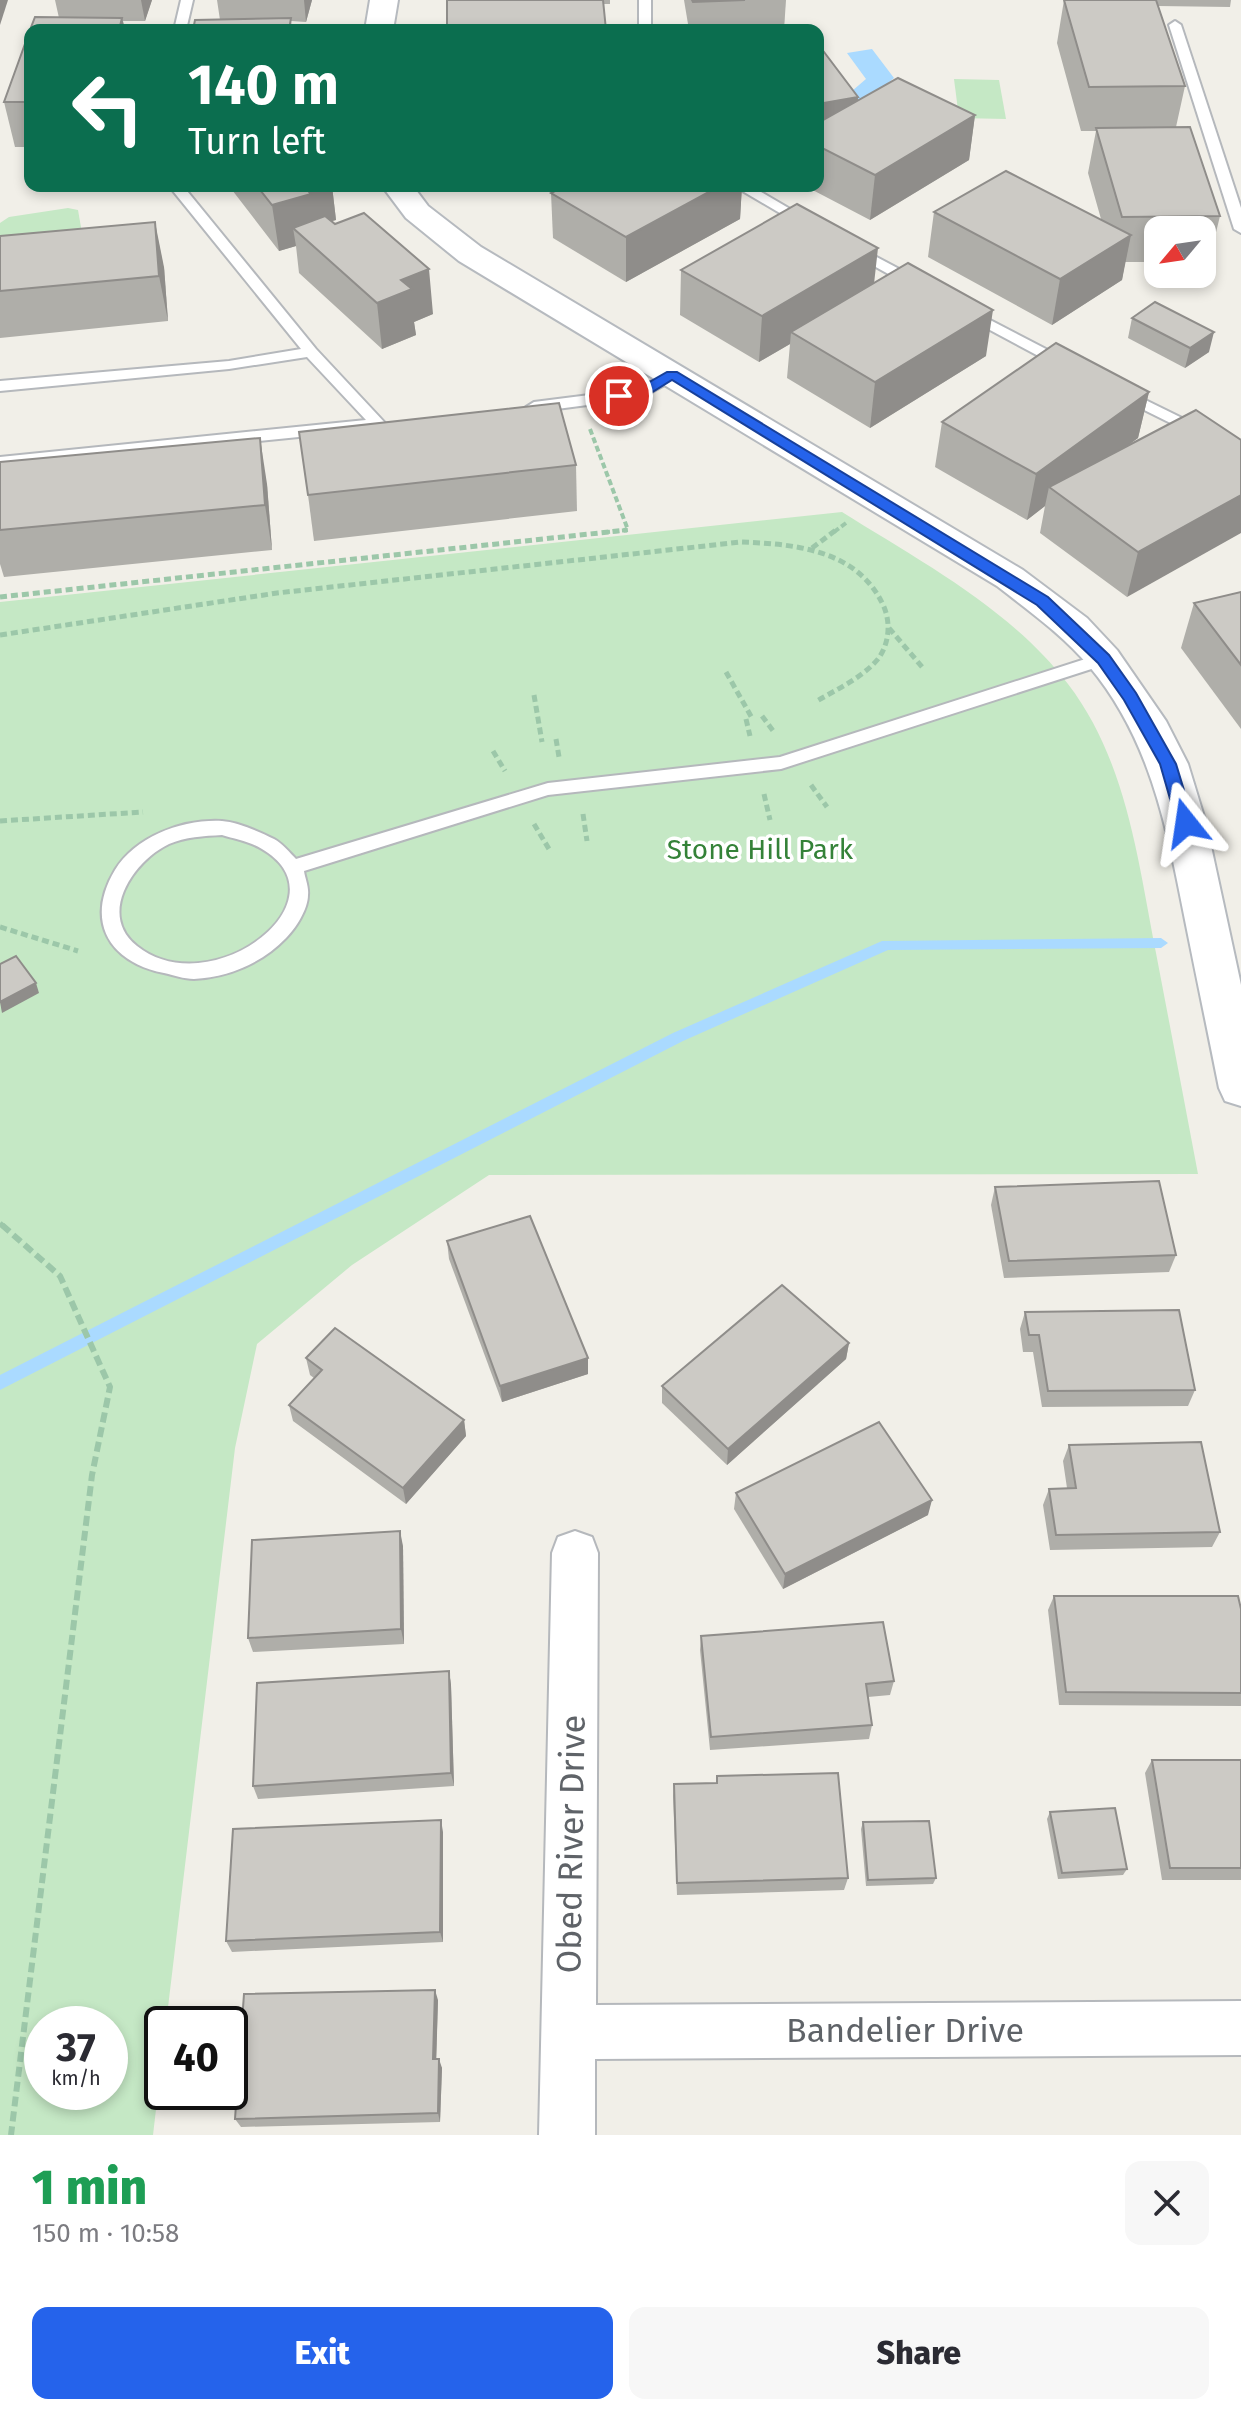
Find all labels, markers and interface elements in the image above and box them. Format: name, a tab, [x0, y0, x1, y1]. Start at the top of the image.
text: 140 m	[188, 52, 339, 119]
icon: left	[56, 56, 160, 160]
text: Turn left	[188, 120, 326, 164]
north arrow	[1144, 216, 1216, 288]
map controls	[1144, 216, 1216, 288]
pin	[585, 362, 653, 430]
icon: arrive	[597, 374, 641, 418]
position arrow	[1144, 781, 1228, 865]
park label: Stone Hill Park	[667, 833, 854, 866]
street label: Obed River Drive	[548, 1714, 594, 1974]
speed limit sign: 40	[144, 2006, 248, 2110]
street label: Bandelier Drive	[786, 2010, 1024, 2051]
text: 37	[56, 2024, 96, 2072]
text: km/h	[51, 2066, 101, 2090]
text: 1 min	[32, 2159, 147, 2217]
button: close	[1125, 2161, 1209, 2245]
text: 150 m · 10:58	[32, 2218, 179, 2249]
button: Exit	[32, 2307, 613, 2399]
button: Share	[629, 2307, 1209, 2399]

